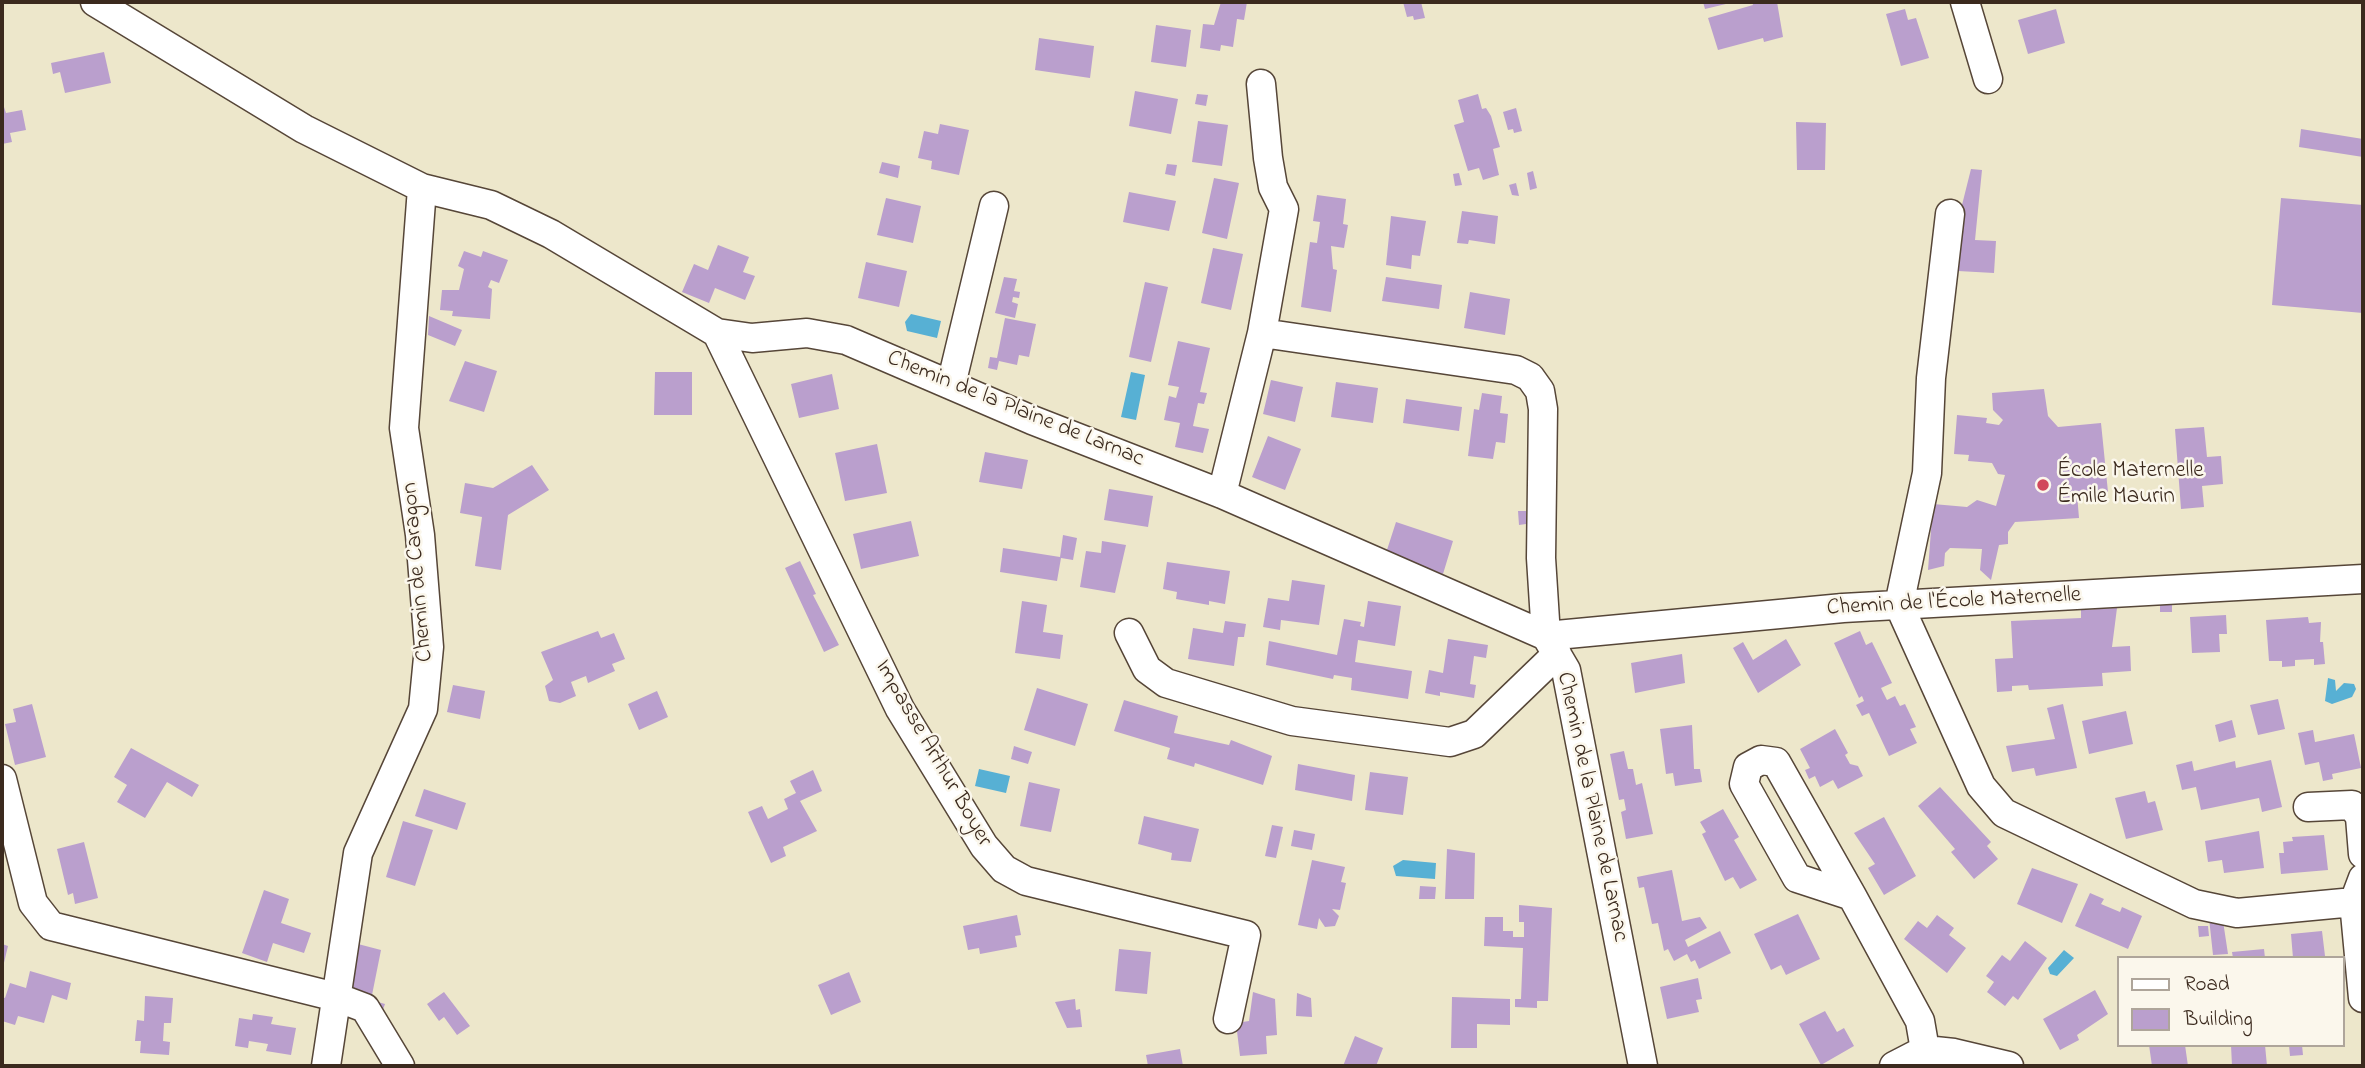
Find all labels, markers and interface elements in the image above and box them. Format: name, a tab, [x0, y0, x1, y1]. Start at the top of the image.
street label: Chemin de la Plaine de Larnac	[882, 346, 1148, 474]
place label: École Maternelle Émile Maurin	[2057, 458, 2204, 512]
marker: École Maternelle Émile Maurin	[2035, 477, 2051, 493]
street label: Chemin de Caragon	[397, 481, 441, 663]
street label: Chemin de l'École Maternelle	[1826, 583, 2082, 623]
street label: Impasse Arthur Boyer	[867, 656, 997, 852]
street label: Chemin de la Plaine de Larnac	[1549, 670, 1633, 944]
legend	[2116, 956, 2344, 1047]
text: Road	[2184, 970, 2230, 1000]
text: Building	[2184, 1005, 2253, 1035]

